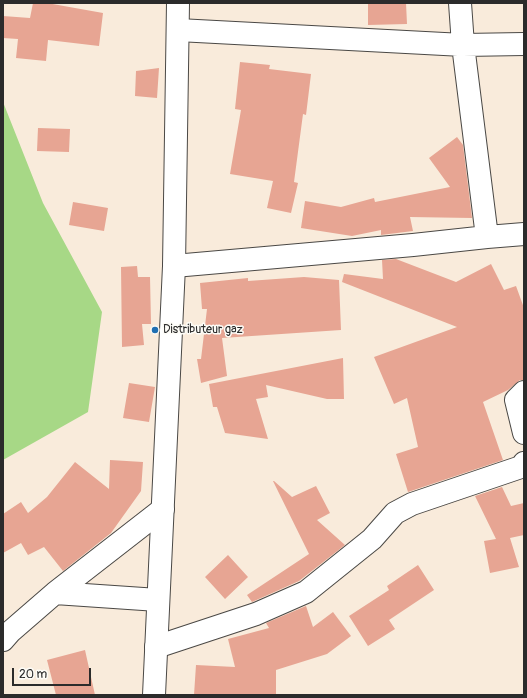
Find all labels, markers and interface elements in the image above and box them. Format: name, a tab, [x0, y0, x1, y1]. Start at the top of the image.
place label: Distributeur gaz	[163, 323, 243, 337]
marker: Distributeur gaz	[150, 325, 160, 335]
scale bar	[14, 660, 93, 686]
text: 20 m	[19, 667, 47, 682]

